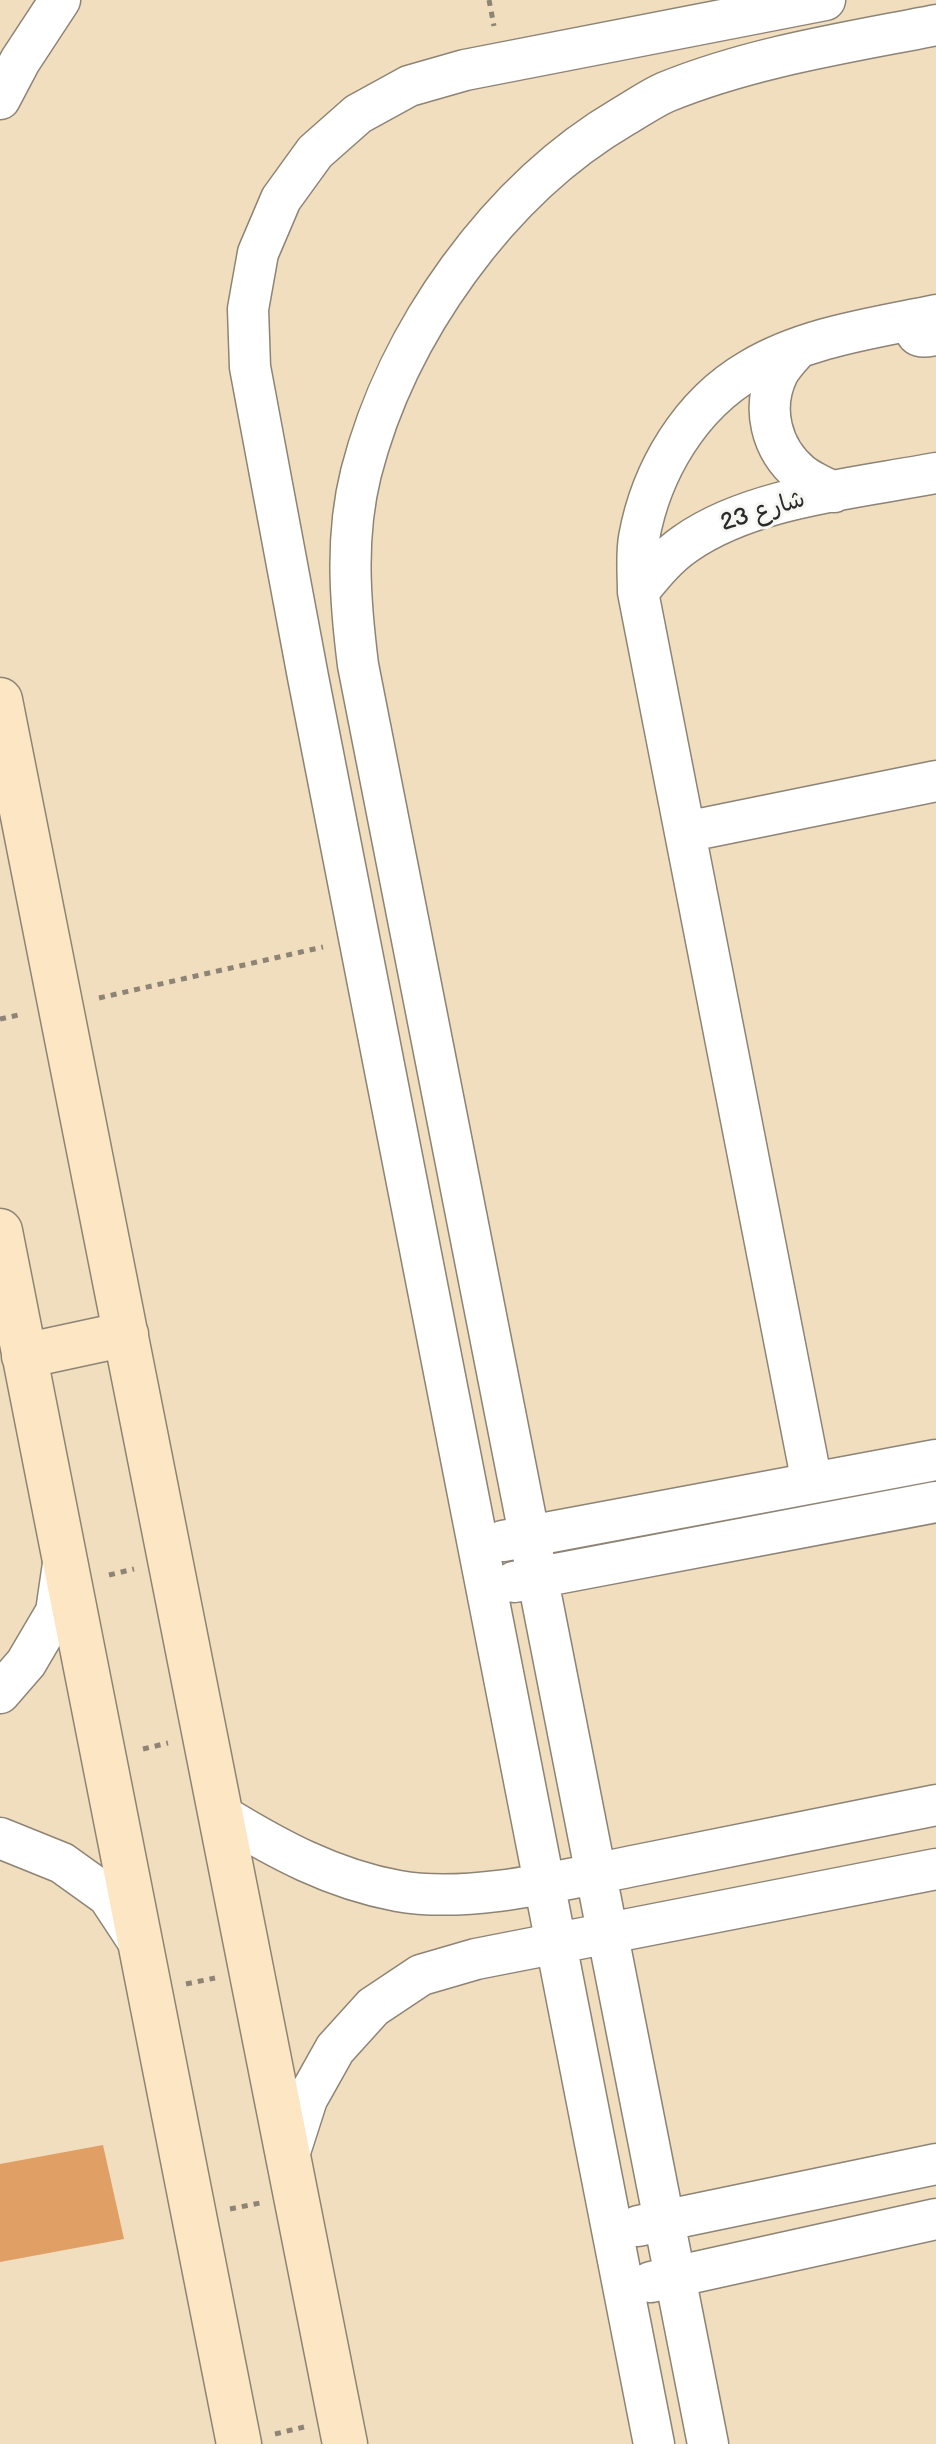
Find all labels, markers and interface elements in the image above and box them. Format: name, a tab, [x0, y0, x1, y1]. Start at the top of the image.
street label: شارع 23	[717, 486, 809, 538]

